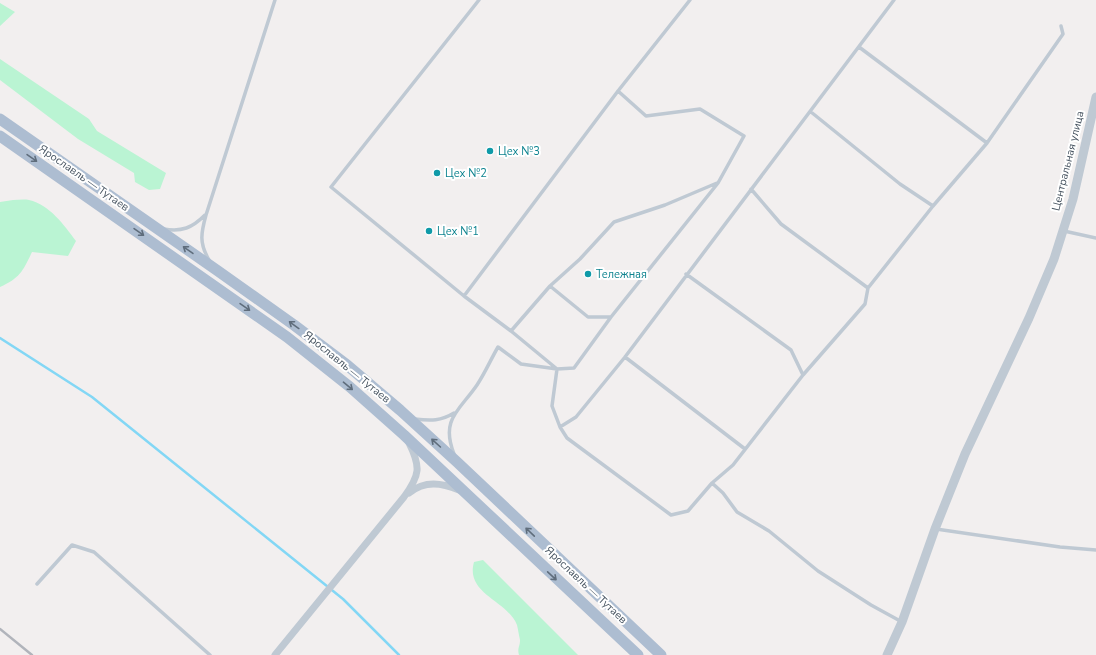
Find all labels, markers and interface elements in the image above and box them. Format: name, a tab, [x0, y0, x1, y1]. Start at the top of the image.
street label: Центральная улица	[1048, 109, 1088, 213]
street label: Ярославль — Тутаев	[36, 141, 132, 215]
place label: Цех №3	[498, 144, 540, 159]
marker: Цех №3	[485, 146, 495, 156]
one-way arrow	[26, 154, 37, 162]
place label: Цех №2	[445, 166, 487, 181]
marker: Цех №2	[432, 168, 442, 178]
place label: Цех №1	[437, 224, 479, 239]
marker: Цех №1	[424, 226, 434, 236]
one-way arrow	[133, 228, 144, 236]
one-way arrow	[182, 246, 193, 254]
place label: Тележная	[596, 267, 647, 282]
marker: Тележная	[583, 269, 593, 279]
one-way arrow	[239, 303, 250, 311]
one-way arrow	[288, 321, 299, 329]
street label: Ярославль — Тутаев	[301, 328, 393, 406]
one-way arrow	[343, 381, 354, 390]
one-way arrow	[431, 439, 441, 448]
one-way arrow	[525, 528, 535, 537]
street label: Ярославль — Тутаев	[542, 543, 630, 627]
one-way arrow	[547, 571, 557, 580]

